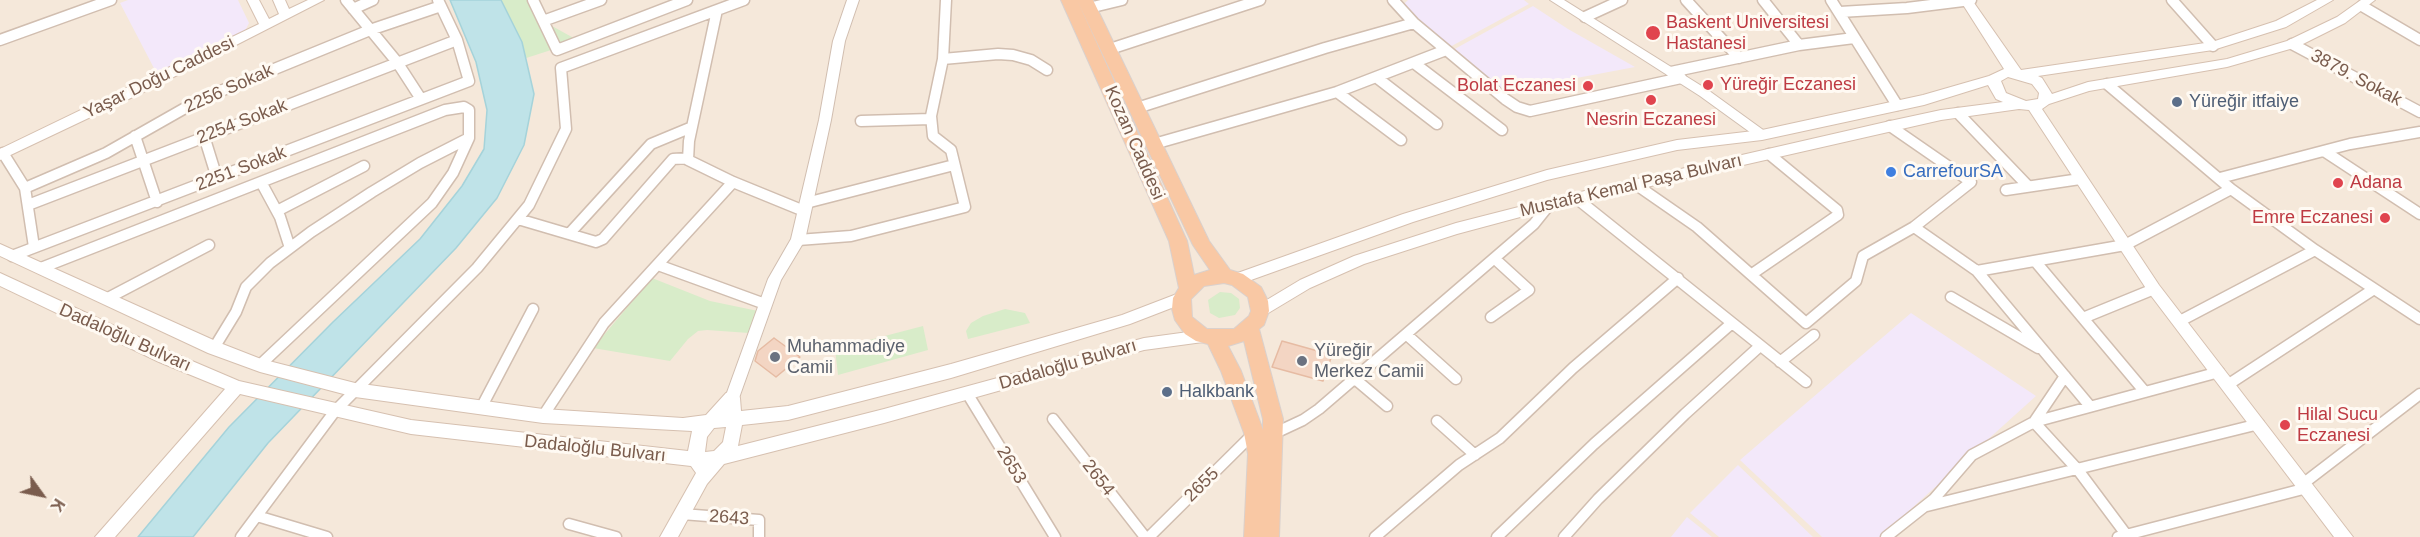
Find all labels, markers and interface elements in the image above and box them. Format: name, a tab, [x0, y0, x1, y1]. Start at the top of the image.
place label: Baskent Universitesi Hastanesi	[1666, 12, 1829, 54]
marker: Baskent Universitesi Hastanesi	[1644, 24, 1662, 42]
street label: Yaşar Doğu Caddesi	[80, 32, 238, 124]
street label: 3879. Sokak	[2307, 45, 2405, 111]
street label: 2256 Sokak	[181, 60, 277, 118]
place label: Yüreğir Eczanesi	[1720, 74, 1856, 96]
place label: Bolat Eczanesi	[1457, 75, 1576, 97]
marker: Yüreğir Eczanesi	[1701, 78, 1715, 92]
marker: Bolat Eczanesi	[1581, 79, 1595, 93]
street label: Kozan Caddesi	[1099, 83, 1169, 203]
place label: Yüreğir itfaiye	[2189, 91, 2299, 113]
marker: Nesrin Eczanesi	[1644, 93, 1658, 107]
street label: 2254 Sokak	[194, 95, 290, 149]
marker: Yüreğir itfaiye	[2170, 95, 2184, 109]
place label: Nesrin Eczanesi	[1586, 109, 1716, 131]
street label: 2251 Sokak	[193, 142, 289, 196]
street label: Mustafa Kemal Paşa Bulvarı	[1518, 150, 1744, 222]
place label: CarrefourSA	[1903, 161, 2003, 183]
marker: CarrefourSA	[1884, 165, 1898, 179]
place label: Adana	[2350, 172, 2402, 194]
marker: Adana	[2331, 176, 2345, 190]
place label: Emre Eczanesi	[2252, 207, 2373, 229]
marker: Emre Eczanesi	[2378, 211, 2392, 225]
street label: Dadaloğlu Bulvarı	[56, 299, 194, 377]
street label: Dadaloğlu Bulvarı	[997, 335, 1139, 395]
place label: Muhammadiye Camii	[787, 336, 905, 378]
place label: Yüreğir Merkez Camii	[1314, 340, 1424, 382]
marker: Muhammadiye Camii	[768, 350, 782, 364]
marker: Yüreğir Merkez Camii	[1295, 354, 1309, 368]
place label: Halkbank	[1179, 381, 1254, 403]
marker: Halkbank	[1160, 385, 1174, 399]
place label: Hilal Sucu Eczanesi	[2297, 404, 2378, 446]
marker: Hilal Sucu Eczanesi	[2278, 418, 2292, 432]
street label: Dadaloğlu Bulvarı	[523, 431, 667, 467]
street label: 2653	[991, 442, 1031, 488]
street label: 2654	[1077, 456, 1119, 500]
street label: 2655	[1180, 463, 1224, 507]
north arrow	[12, 465, 72, 525]
text: K	[47, 496, 68, 515]
street label: 2643	[708, 506, 750, 530]

